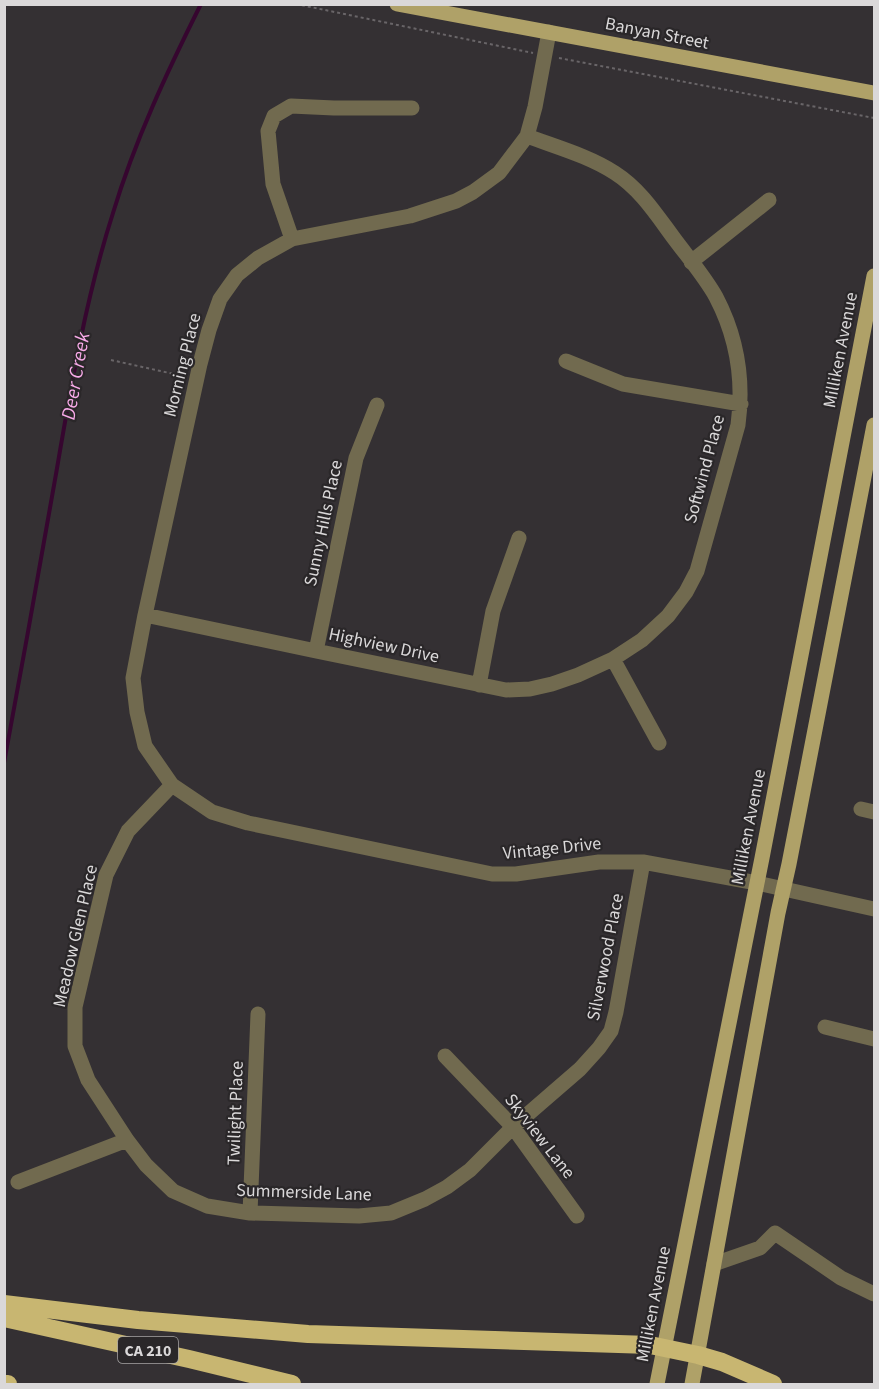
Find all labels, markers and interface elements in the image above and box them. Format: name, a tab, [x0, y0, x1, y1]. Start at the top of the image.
street label: Banyan Street	[603, 11, 711, 56]
street label: Milliken Avenue	[817, 290, 864, 410]
street label: Morning Place	[157, 310, 208, 420]
water label: Deer Creek	[55, 330, 98, 422]
street label: Softwind Place	[678, 412, 731, 526]
street label: Sunny Hills Place	[298, 458, 349, 588]
street label: Highview Drive	[326, 622, 442, 669]
street label: Milliken Avenue	[725, 767, 772, 887]
street label: Vintage Drive	[502, 831, 602, 866]
street label: Meadow Glen Place	[47, 862, 104, 1010]
street label: Silverwood Place	[581, 891, 630, 1023]
street label: Twilight Place	[221, 1060, 250, 1166]
street label: Skyview Lane	[498, 1088, 581, 1184]
street label: Summerside Lane	[236, 1178, 372, 1207]
street label: Milliken Avenue	[630, 1244, 677, 1364]
road number: CA 210	[118, 1337, 178, 1363]

